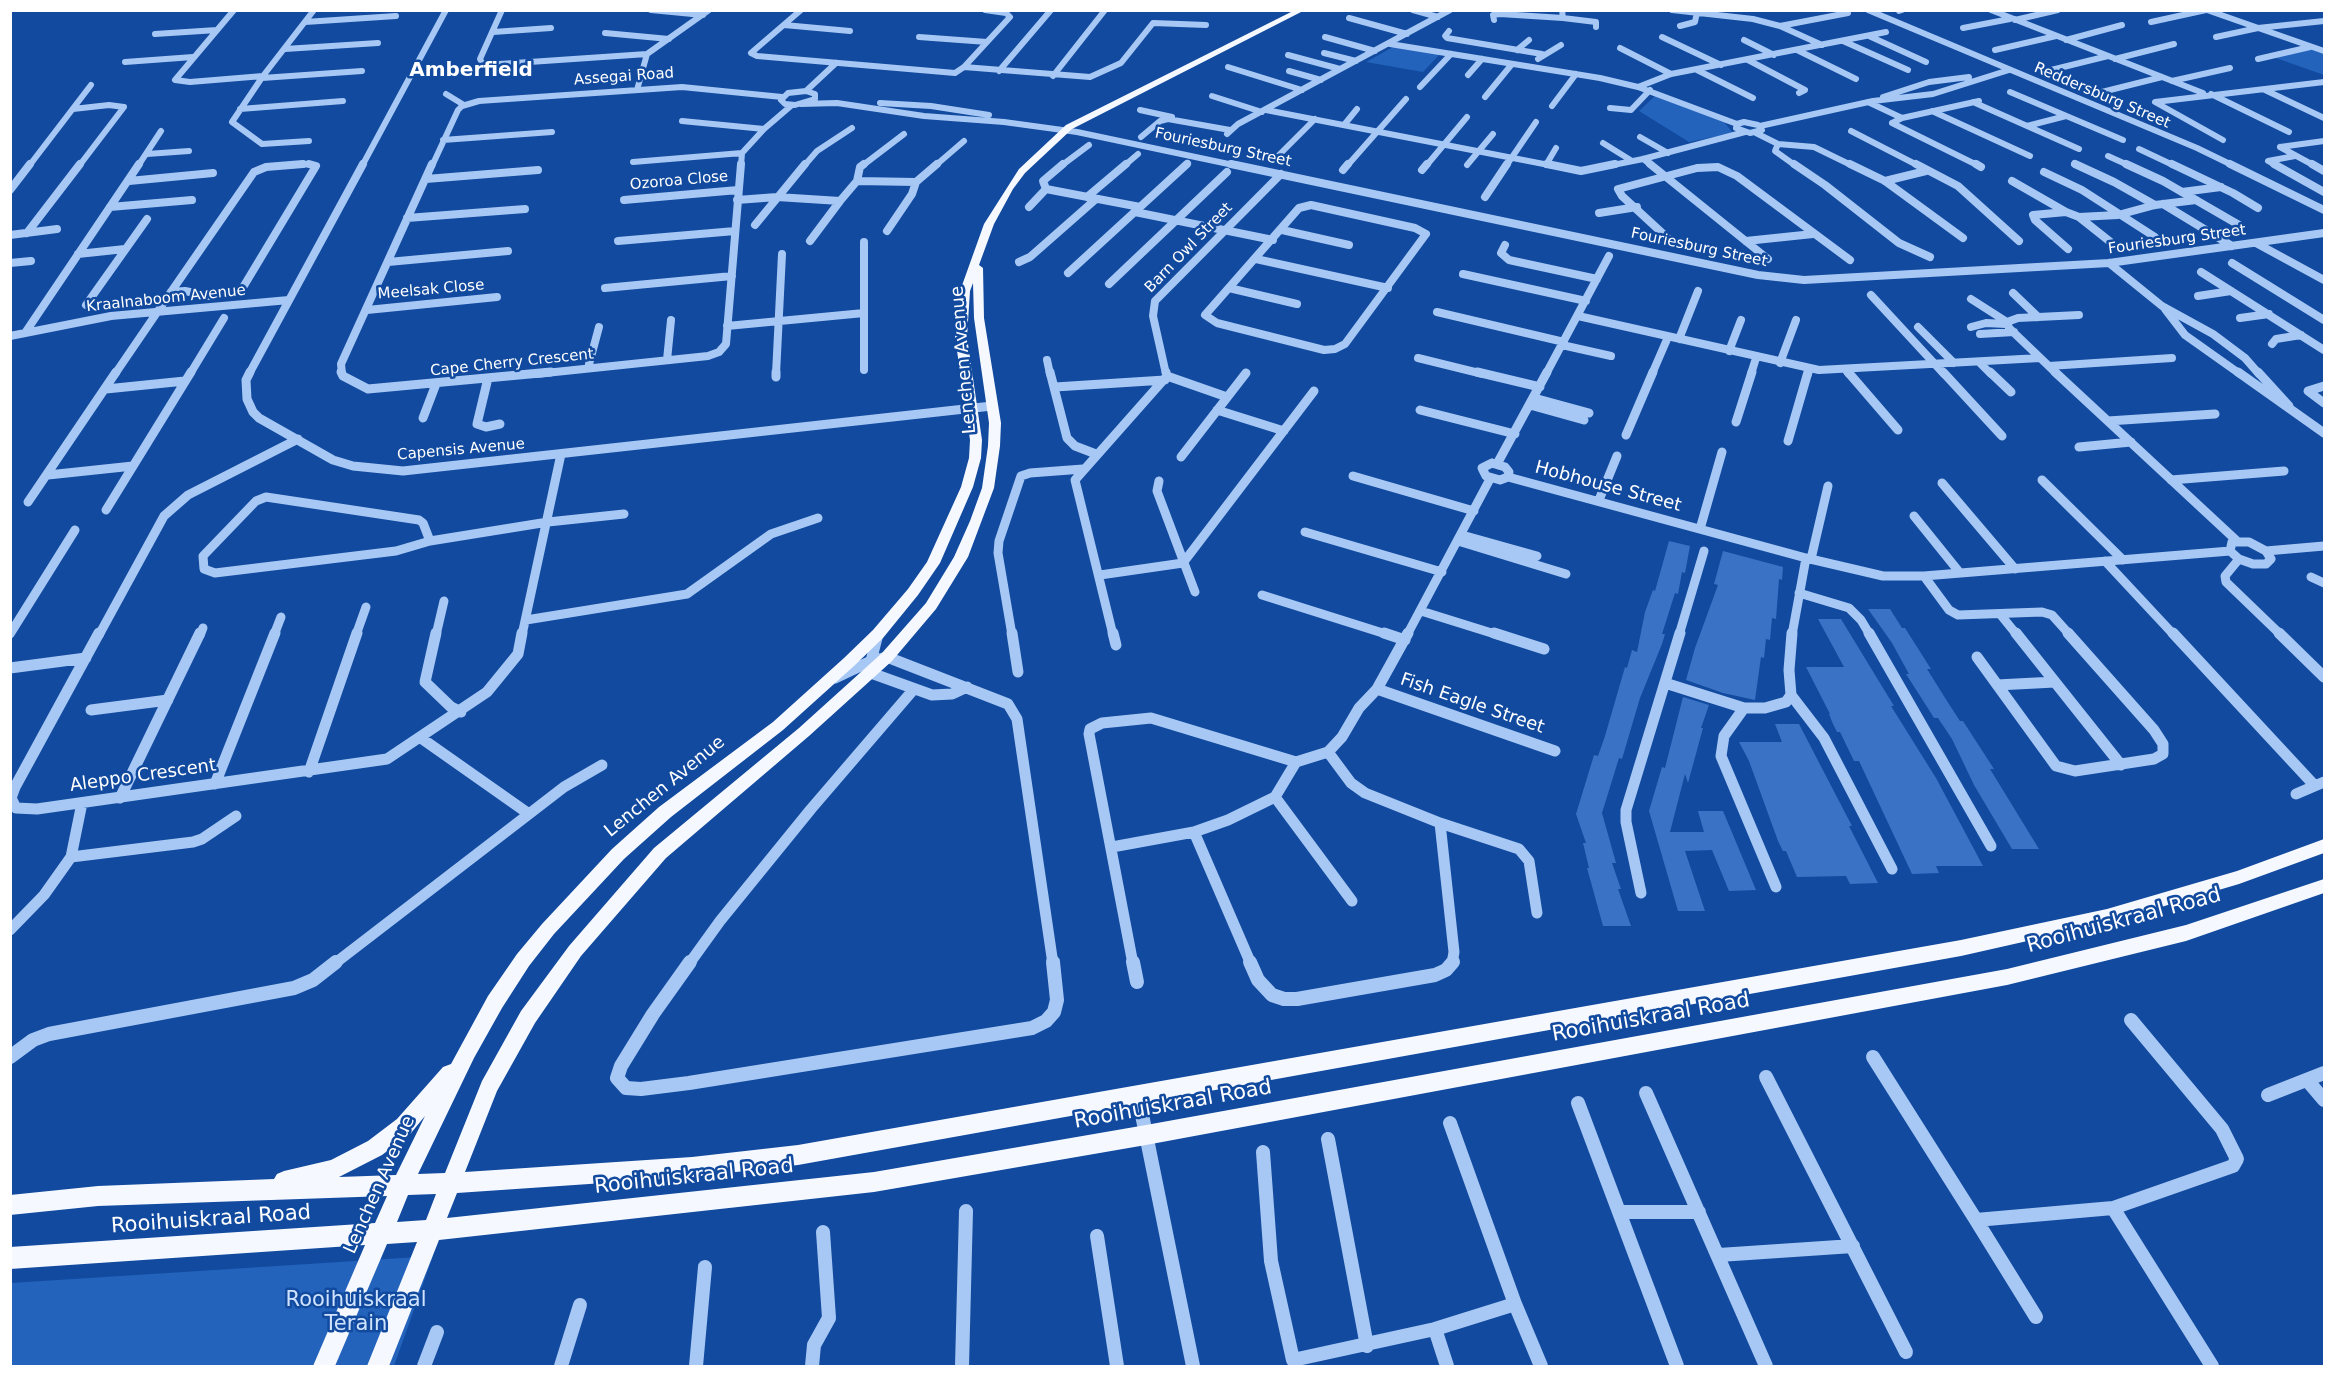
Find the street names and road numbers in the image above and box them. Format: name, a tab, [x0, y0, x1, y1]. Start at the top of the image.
street label: Reddersburg Street	[2031, 59, 2173, 133]
street label: Assegai Road	[573, 65, 675, 89]
street label: Fouriesburg Street	[1153, 125, 1293, 171]
street label: Ozoroa Close	[629, 168, 729, 194]
street label: Barn Owl Street	[1141, 199, 1237, 297]
street label: Fouriesburg Street	[2107, 221, 2247, 259]
street label: Fouriesburg Street	[1629, 225, 1769, 271]
street label: Meelsak Close	[377, 276, 485, 304]
street label: Kraalnaboom Avenue	[85, 282, 247, 316]
street label: Lenchen Avenue	[947, 285, 981, 435]
street label: Cape Cherry Crescent	[429, 345, 595, 381]
street label: Capensis Avenue	[396, 435, 526, 465]
street label: Hobhouse Street	[1532, 457, 1684, 517]
street label: Fish Eagle Street	[1397, 669, 1547, 739]
street label: Lenchen Avenue	[600, 732, 730, 842]
street label: Aleppo Crescent	[68, 755, 218, 797]
street label: Rooihuiskraal Road	[2024, 883, 2224, 959]
street label: Rooihuiskraal Road	[1550, 988, 1752, 1048]
street label: Rooihuiskraal Road	[1072, 1075, 1274, 1135]
street label: Lenchen Avenue	[340, 1113, 420, 1257]
street label: Rooihuiskraal Road	[593, 1154, 795, 1200]
street label: Rooihuiskraal Road	[110, 1200, 312, 1240]

